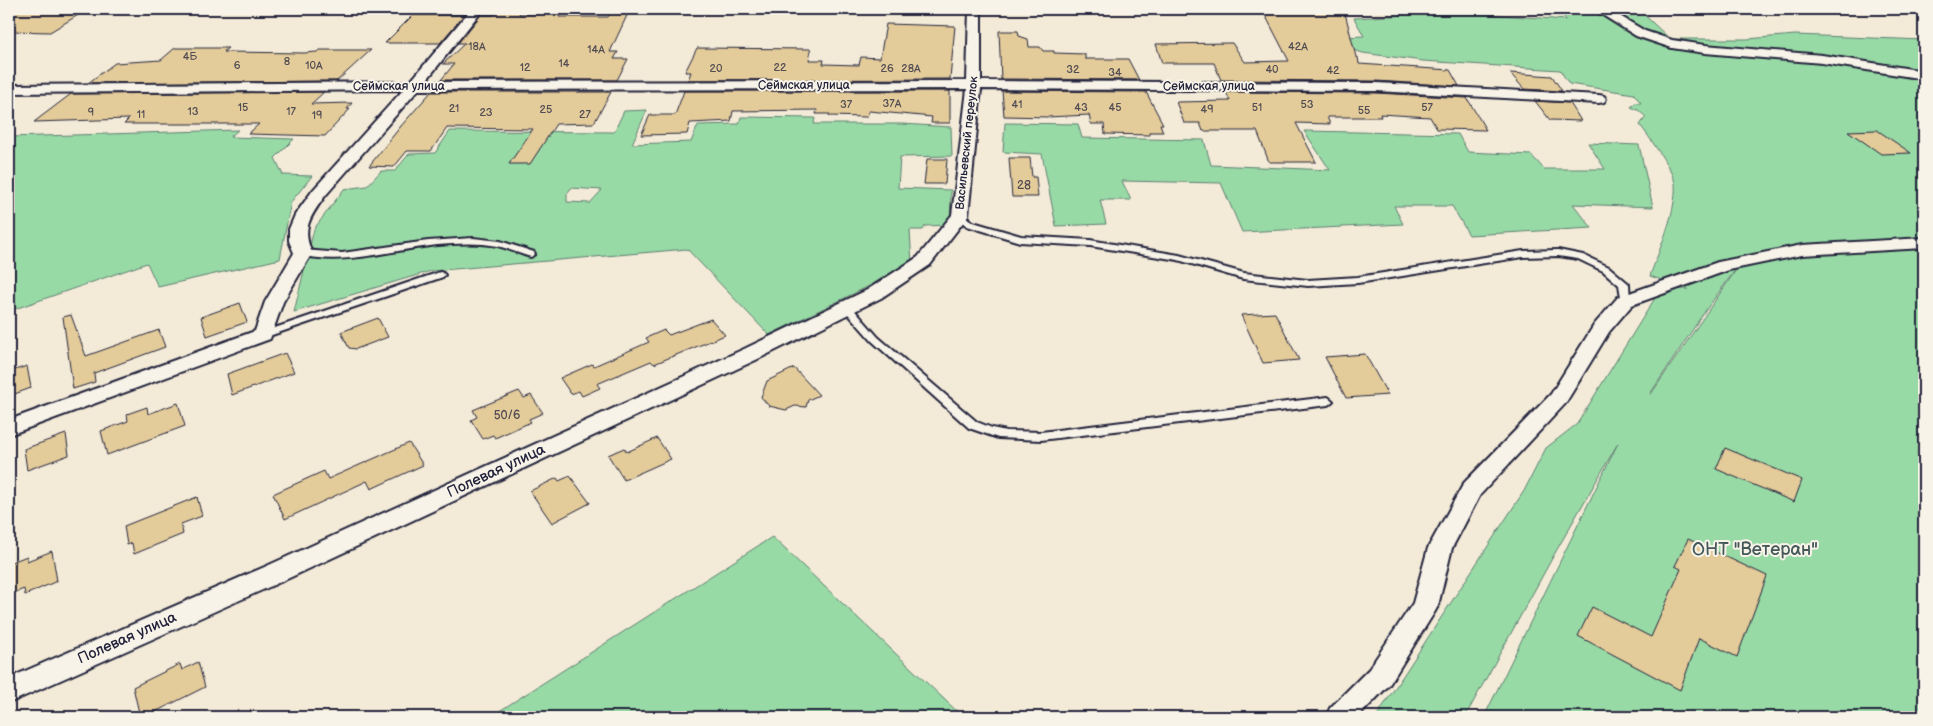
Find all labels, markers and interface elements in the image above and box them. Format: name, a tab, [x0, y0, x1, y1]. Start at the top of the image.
house number: 18А	[468, 40, 486, 53]
house number: 42А	[1288, 40, 1308, 53]
house number: 14А	[587, 43, 605, 56]
house number: 4Б	[183, 50, 198, 63]
house number: 8	[284, 55, 290, 68]
house number: 14	[559, 57, 570, 70]
house number: 6	[234, 59, 241, 72]
house number: 10А	[305, 59, 323, 72]
house number: 12	[520, 61, 531, 74]
house number: 22	[774, 61, 787, 74]
house number: 20	[710, 62, 723, 75]
house number: 26	[880, 62, 894, 75]
house number: 28А	[901, 62, 921, 75]
house number: 32	[1066, 63, 1080, 76]
house number: 40	[1265, 63, 1279, 76]
house number: 42	[1326, 64, 1340, 77]
house number: 34	[1108, 66, 1122, 79]
street label: Васильевский переулок	[953, 75, 982, 211]
street label: Сеймская улица	[758, 78, 850, 93]
street label: Сеймская улица	[353, 79, 445, 94]
street label: Сеймская улица	[1163, 79, 1255, 94]
house number: 37А	[883, 97, 902, 110]
house number: 37	[840, 98, 853, 111]
house number: 41	[1012, 98, 1022, 111]
house number: 53	[1300, 98, 1314, 111]
house number: 15	[238, 101, 248, 114]
house number: 43	[1074, 101, 1088, 114]
house number: 45	[1108, 101, 1122, 114]
house number: 51	[1252, 101, 1262, 114]
house number: 57	[1421, 101, 1433, 114]
house number: 21	[449, 102, 459, 115]
house number: 25	[540, 103, 552, 116]
house number: 49	[1200, 103, 1214, 116]
house number: 55	[1358, 104, 1370, 117]
house number: 13	[187, 105, 199, 118]
house number: 17	[286, 105, 296, 118]
house number: 9	[88, 106, 94, 119]
house number: 23	[479, 106, 493, 119]
house number: 11	[137, 108, 145, 121]
house number: 27	[579, 108, 592, 121]
house number: 19	[312, 109, 322, 122]
house number: 28	[1017, 178, 1031, 193]
house number: 50/6	[494, 408, 520, 423]
street label: Полевая улица	[444, 440, 548, 502]
park label: ОНТ "Ветеран"	[1692, 539, 1818, 560]
street label: Полевая улица	[75, 608, 180, 668]

